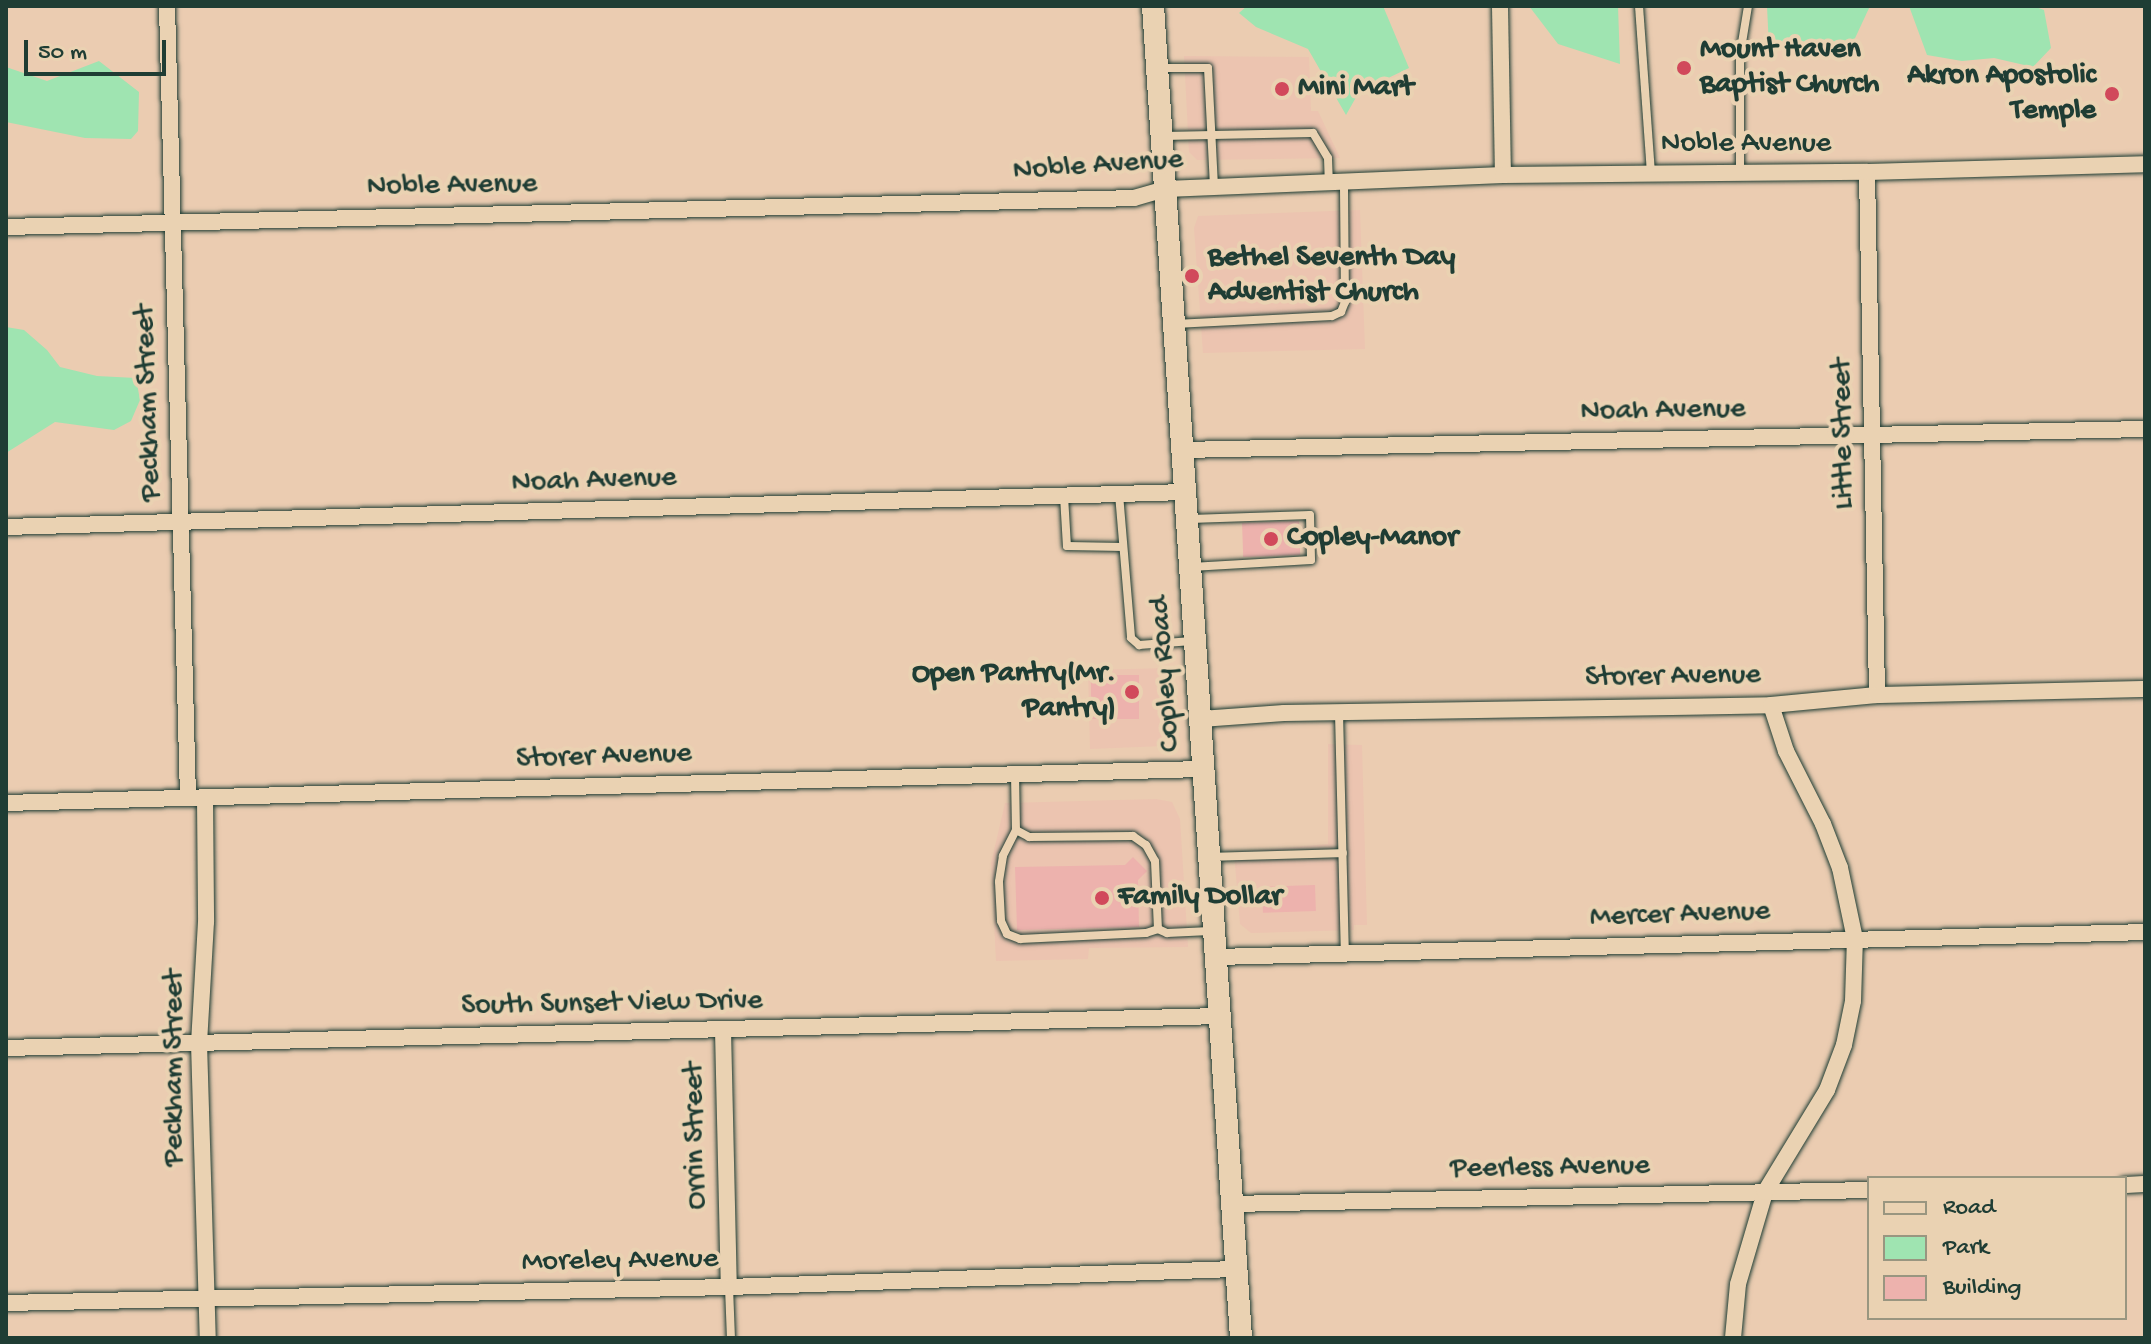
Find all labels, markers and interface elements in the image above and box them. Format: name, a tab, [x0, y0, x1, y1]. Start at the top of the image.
scale bar	[28, 24, 170, 74]
place label: Mount Haven Baptist Church	[1700, 33, 1879, 104]
text: 50 m	[38, 39, 87, 68]
marker: Mount Haven Baptist Church	[1675, 59, 1693, 77]
place label: Akron Apostolic Temple	[1907, 59, 2096, 130]
place label: Mini Mart	[1298, 71, 1414, 107]
marker: Mini Mart	[1273, 80, 1291, 98]
marker: Akron Apostolic Temple	[2103, 85, 2121, 103]
street label: Noble Avenue	[1661, 127, 1831, 163]
street label: Noble Avenue	[1012, 143, 1184, 191]
street label: Noble Avenue	[366, 168, 538, 206]
place label: Bethel Seventh Day Adventist Church	[1208, 241, 1455, 312]
marker: Bethel Seventh Day Adventist Church	[1183, 267, 1201, 285]
street label: Peckham Street	[129, 304, 171, 502]
street label: Little Street	[1826, 358, 1864, 510]
street label: Noah Avenue	[1580, 393, 1746, 431]
street label: Noah Avenue	[511, 461, 677, 503]
place label: Copley-Manor	[1287, 521, 1458, 557]
marker: Copley-Manor	[1262, 530, 1280, 548]
street label: Copley Road	[1144, 595, 1190, 753]
place label: Open Pantry(Mr. Pantry)	[912, 657, 1116, 728]
street label: Storer Avenue	[1585, 658, 1761, 698]
marker: Open Pantry(Mr. Pantry)	[1123, 683, 1141, 701]
street label: Storer Avenue	[516, 737, 692, 779]
place label: Family Dollar	[1118, 880, 1282, 916]
marker: Family Dollar	[1093, 889, 1111, 907]
street label: Mercer Avenue	[1589, 895, 1771, 937]
street label: Peckham Street	[158, 970, 194, 1166]
street label: South Sunset View Drive	[461, 984, 763, 1026]
street label: Orrin Street	[678, 1062, 716, 1210]
street label: Peerless Avenue	[1450, 1149, 1650, 1189]
legend	[1867, 1176, 2127, 1320]
text: Road	[1943, 1194, 1995, 1223]
text: Park	[1943, 1234, 1989, 1263]
street label: Moreley Avenue	[521, 1242, 719, 1282]
text: Building	[1943, 1274, 2021, 1303]

